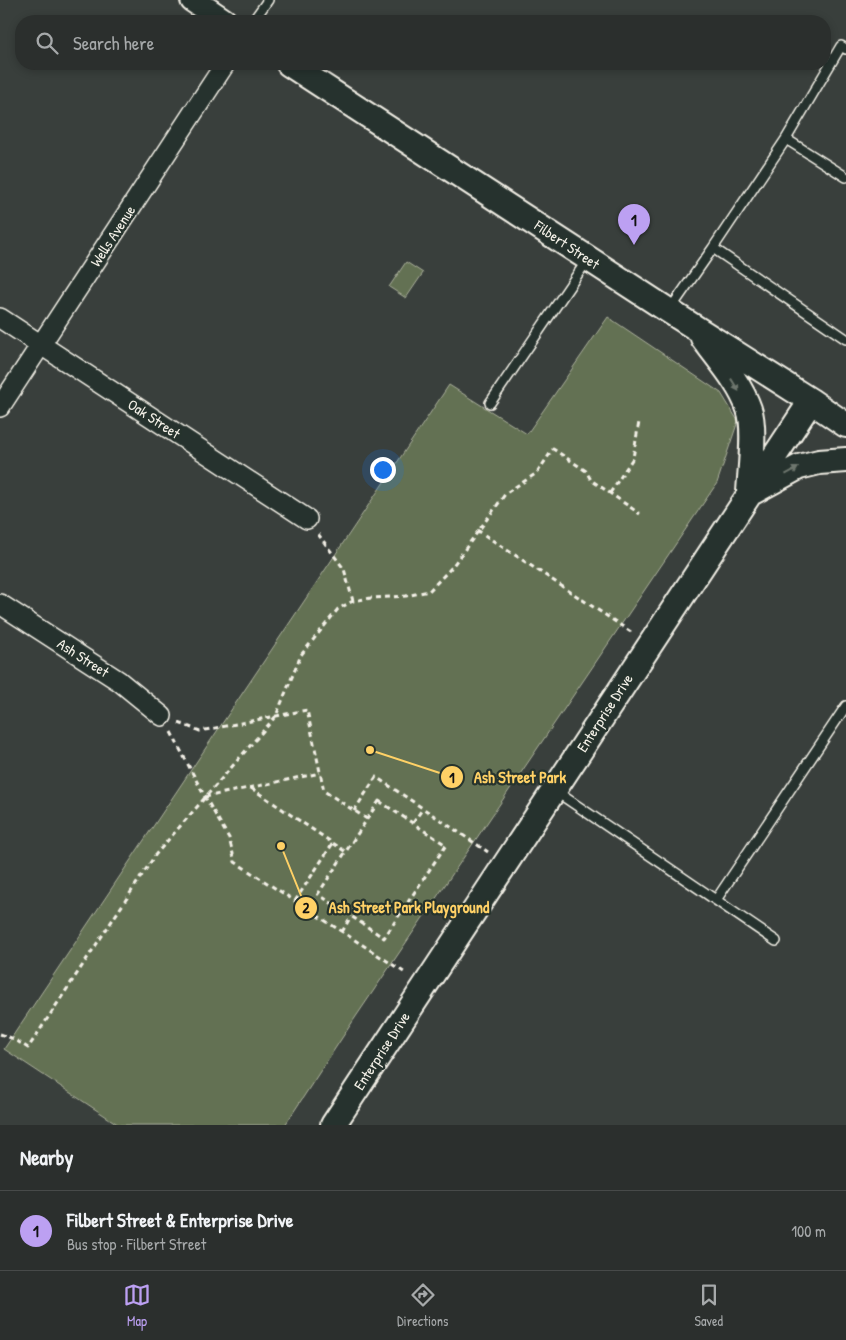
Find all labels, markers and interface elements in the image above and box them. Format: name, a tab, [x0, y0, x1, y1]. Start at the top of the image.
search box	[15, 15, 831, 70]
icon: search	[33, 29, 61, 57]
text: Search here	[73, 30, 154, 56]
street label: Wells Avenue	[85, 201, 140, 270]
pin: 1	[618, 204, 650, 245]
street label: Filbert Street	[530, 215, 605, 275]
one-way arrow	[731, 378, 740, 391]
street label: Oak Street	[124, 394, 185, 444]
your location	[370, 457, 396, 483]
one-way arrow	[785, 467, 799, 475]
street label: Ash Street	[53, 633, 114, 683]
street label: Enterprise Drive	[571, 670, 638, 756]
callout: Ash Street Park	[439, 762, 576, 793]
text: Ash Street Park	[474, 766, 566, 788]
text: 1	[449, 767, 455, 788]
callout: Ash Street Park Playground	[294, 892, 499, 923]
text: Ash Street Park Playground	[329, 896, 490, 919]
text: 2	[302, 897, 310, 918]
street label: Enterprise Drive	[348, 1008, 415, 1094]
text: Nearby	[20, 1143, 73, 1172]
text: Filbert Street & Enterprise Drive	[67, 1207, 293, 1233]
text: 1	[33, 1220, 39, 1242]
text: 100 m	[791, 1220, 826, 1242]
text: Bus stop · Filbert Street	[67, 1233, 206, 1255]
tab: Map	[123, 1281, 151, 1330]
tab: Directions	[397, 1281, 448, 1330]
tab: Saved	[694, 1281, 723, 1330]

